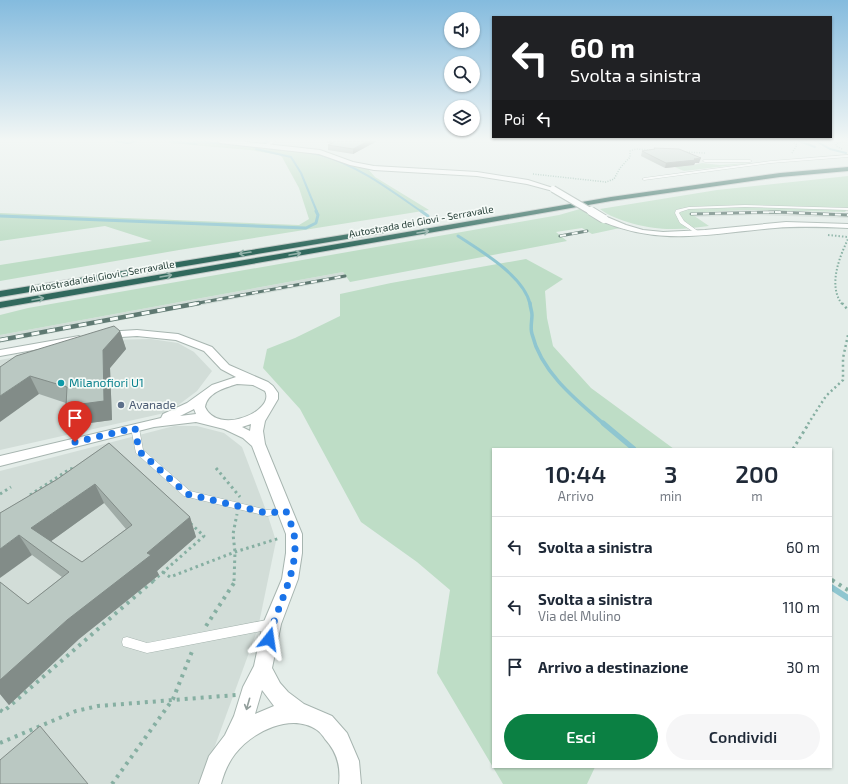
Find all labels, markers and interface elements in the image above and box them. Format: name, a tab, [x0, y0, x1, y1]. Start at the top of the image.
map controls	[444, 12, 480, 136]
button: sound	[444, 12, 480, 48]
text: 60 m	[570, 30, 635, 64]
icon: left	[504, 32, 556, 84]
button: search	[444, 56, 480, 92]
text: Svolta a sinistra	[570, 64, 701, 86]
button: layers	[444, 100, 480, 136]
icon: left	[533, 108, 555, 130]
text: Poi	[504, 110, 525, 128]
street label: Autostrada dei Giovi - Serravalle	[348, 202, 494, 240]
one-way arrow	[416, 228, 429, 236]
one-way arrow	[239, 249, 252, 257]
one-way arrow	[288, 250, 301, 258]
street label: Autostrada dei Giovi - Serravalle	[29, 257, 175, 295]
one-way arrow	[160, 272, 173, 280]
one-way arrow	[32, 295, 45, 303]
place label: Milanofiori U1	[69, 375, 144, 389]
marker: Milanofiori U1	[56, 378, 66, 388]
place label: Avanade	[129, 397, 176, 411]
marker: Avanade	[116, 400, 126, 410]
pin	[58, 401, 92, 442]
icon: arrive	[64, 407, 86, 429]
text: 10:44	[545, 459, 606, 488]
text: 3	[664, 459, 678, 488]
text: 200	[735, 459, 779, 488]
text: Arrivo	[558, 488, 594, 504]
text: min	[660, 488, 682, 504]
text: m	[751, 488, 763, 504]
icon: left	[504, 536, 526, 558]
text: Svolta a sinistra	[538, 538, 653, 556]
text: 60 m	[786, 538, 820, 556]
text: Svolta a sinistra	[538, 590, 653, 608]
icon: left	[504, 596, 526, 618]
text: 110 m	[783, 598, 820, 616]
text: Via del Mulino	[538, 608, 621, 624]
position arrow	[248, 618, 290, 660]
icon: arrive	[504, 656, 526, 678]
text: Arrivo a destinazione	[538, 658, 689, 676]
text: 30 m	[786, 658, 820, 676]
one-way arrow	[244, 697, 251, 710]
button: Esci	[504, 714, 658, 760]
button: Condividi	[666, 714, 820, 760]

